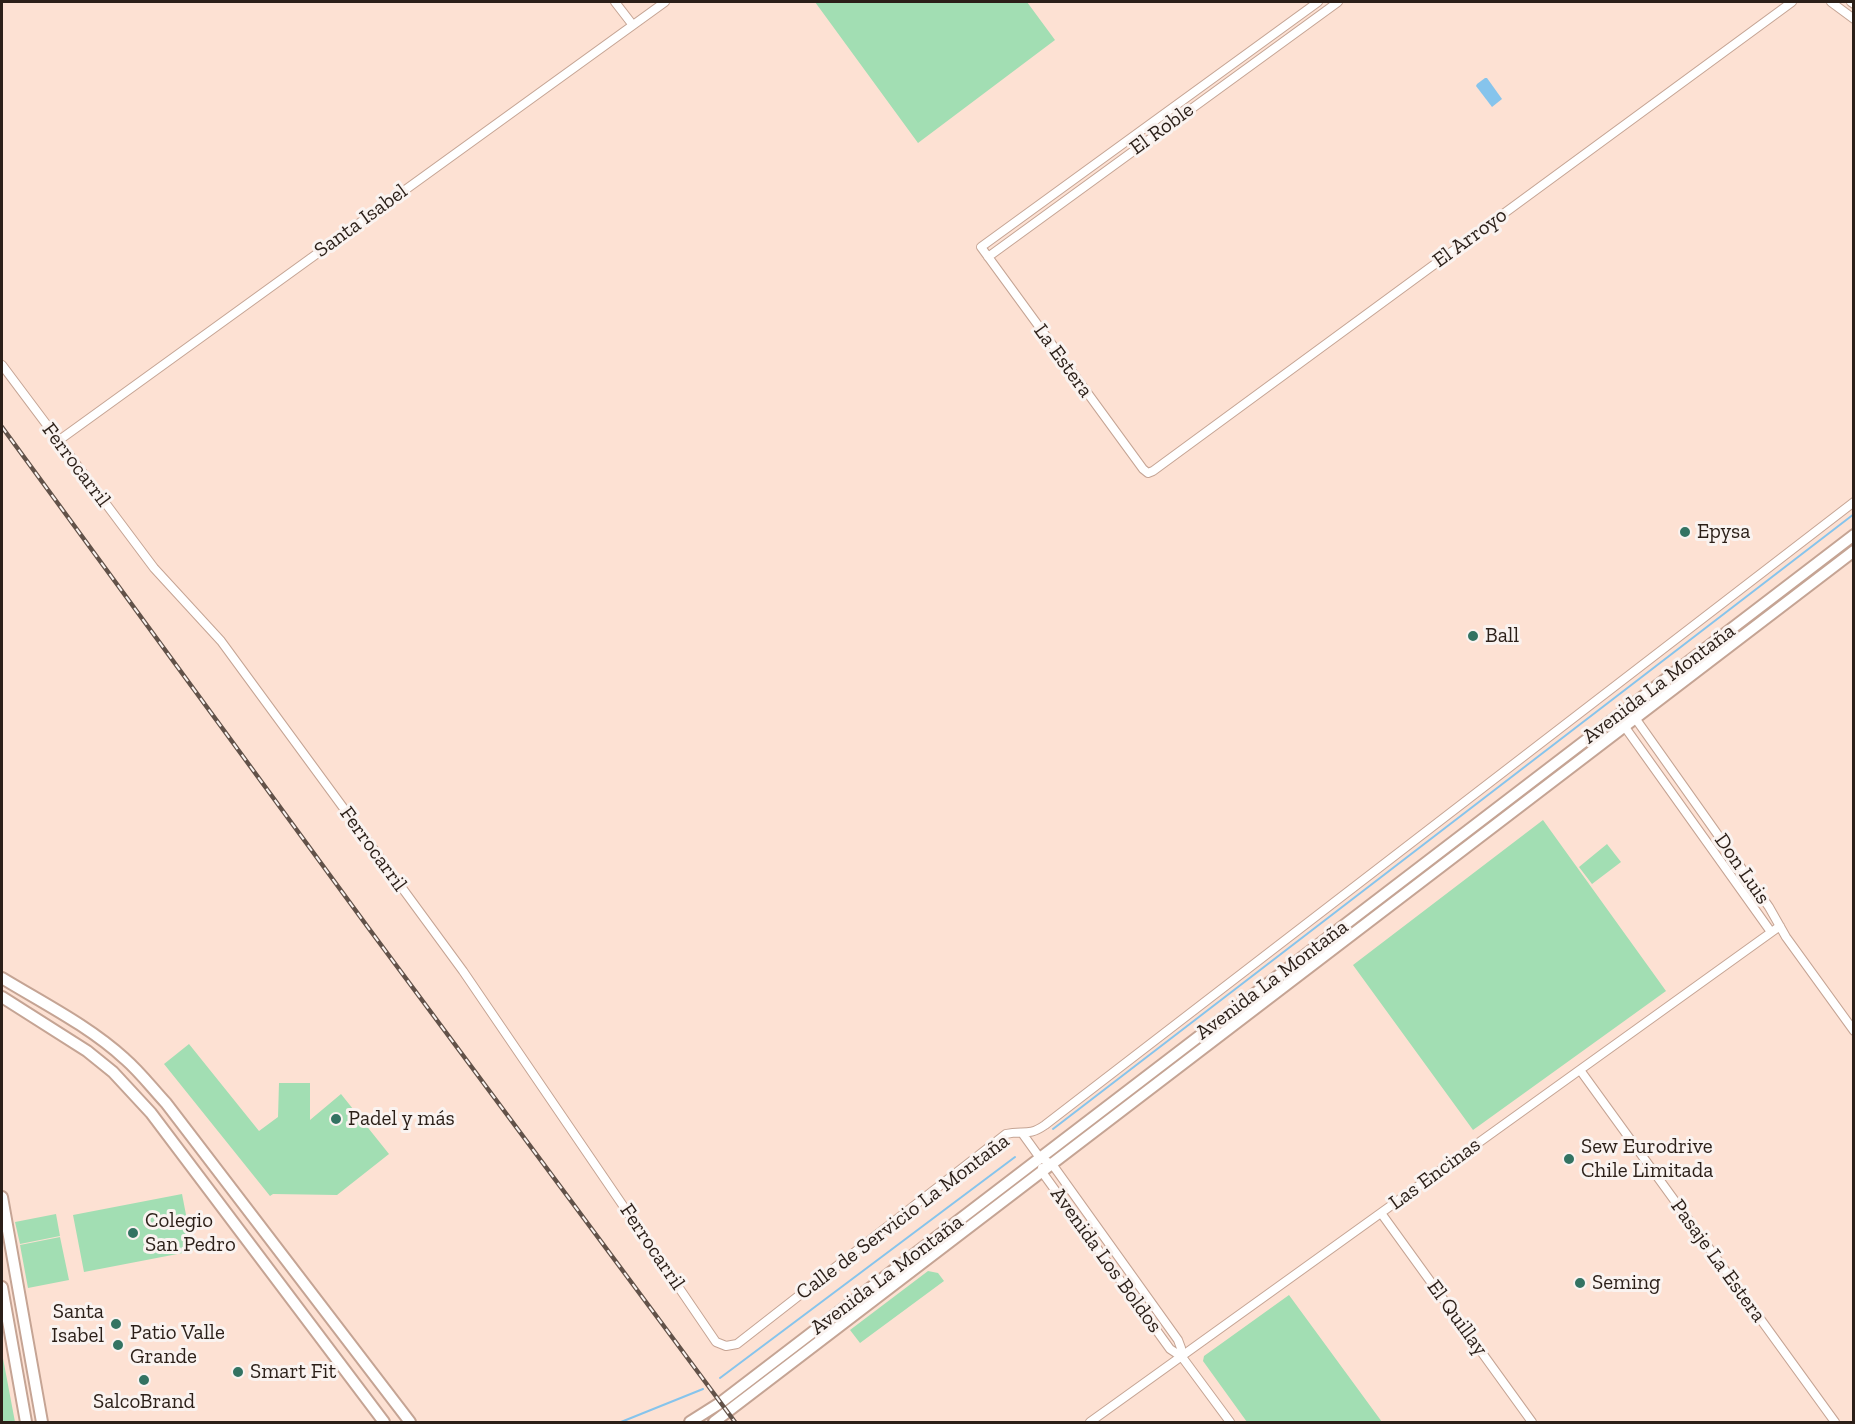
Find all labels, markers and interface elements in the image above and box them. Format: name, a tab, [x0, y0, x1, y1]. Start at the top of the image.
street label: El Roble	[1125, 97, 1199, 161]
street label: Santa Isabel	[310, 179, 412, 263]
street label: El Arroyo	[1428, 203, 1512, 273]
street label: La Estera	[1028, 319, 1098, 403]
street label: Ferrocarril	[36, 418, 116, 512]
place label: Epysa	[1697, 519, 1750, 545]
marker: Epysa	[1678, 525, 1692, 539]
street label: Avenida La Montaña	[1578, 618, 1740, 750]
place label: Ball	[1485, 623, 1519, 649]
marker: Ball	[1466, 629, 1480, 643]
street label: Ferrocarril	[334, 802, 412, 896]
street label: Don Luis	[1709, 829, 1775, 909]
street label: Avenida La Montaña	[1191, 914, 1353, 1046]
place label: Padel y más	[348, 1106, 455, 1132]
marker: Padel y más	[329, 1112, 343, 1126]
street label: Calle de Servicio La Montaña	[791, 1129, 1015, 1305]
street label: Las Encinas	[1384, 1132, 1486, 1216]
place label: Sew Eurodrive Chile Limitada	[1581, 1134, 1713, 1184]
marker: Sew Eurodrive Chile Limitada	[1562, 1152, 1576, 1166]
street label: Avenida Los Boldos	[1045, 1182, 1167, 1338]
street label: Pasaje La Estera	[1665, 1195, 1771, 1327]
street label: Ferrocarril	[614, 1199, 690, 1295]
place label: Colegio San Pedro	[145, 1208, 236, 1258]
street label: Avenida La Montaña	[806, 1209, 968, 1341]
marker: Colegio San Pedro	[126, 1226, 140, 1240]
place label: Seming	[1592, 1270, 1661, 1296]
street label: El Quillay	[1421, 1275, 1493, 1361]
marker: Seming	[1573, 1276, 1587, 1290]
place label: Santa Isabel	[51, 1299, 104, 1349]
marker: Santa Isabel	[109, 1317, 123, 1331]
place label: Patio Valle Grande	[130, 1320, 225, 1370]
marker: Patio Valle Grande	[111, 1338, 125, 1352]
place label: Smart Fit	[250, 1359, 336, 1385]
marker: Smart Fit	[231, 1365, 245, 1379]
marker: SalcoBrand	[137, 1373, 151, 1387]
place label: SalcoBrand	[93, 1389, 195, 1415]

